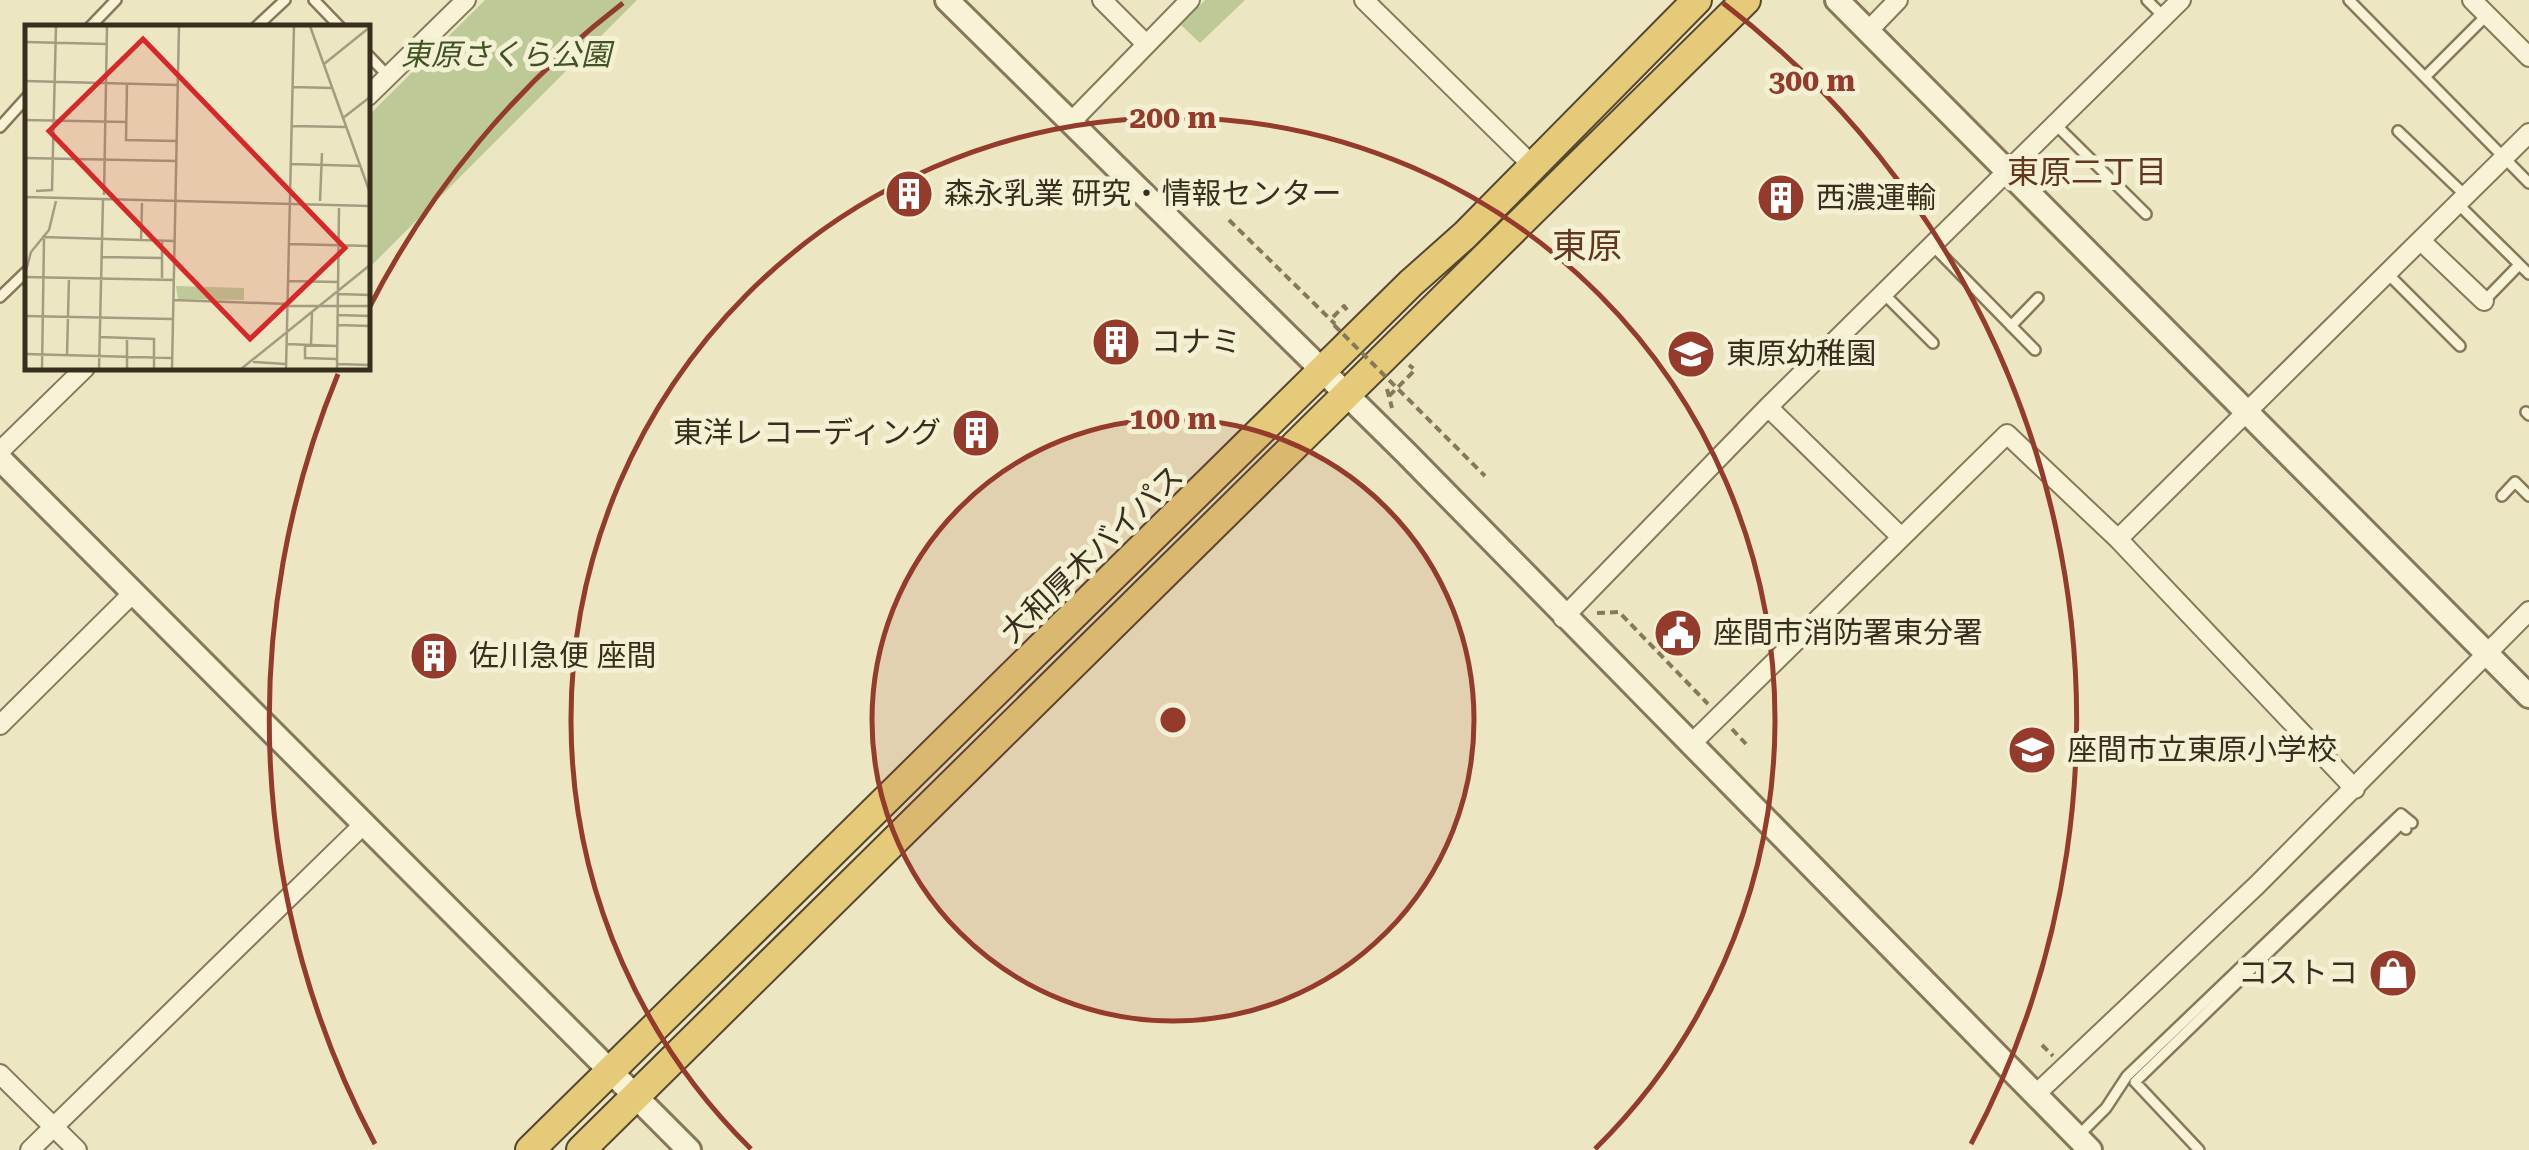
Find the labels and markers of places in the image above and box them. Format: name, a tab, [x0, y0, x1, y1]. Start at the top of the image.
building icon: 森永乳業 研究・情報センター	[883, 168, 935, 220]
building icon: 西濃運輸	[1755, 172, 1807, 224]
place label: 森永乳業 研究・情報センター	[944, 176, 1342, 211]
place label: 西濃運輸	[1816, 180, 1936, 215]
building icon: コナミ	[1090, 316, 1142, 368]
place label: コナミ	[1151, 324, 1241, 359]
school or university icon: 東原幼稚園	[1665, 328, 1717, 380]
place label: 東原幼稚園	[1726, 336, 1876, 371]
building icon: 東洋レコーディング	[950, 407, 1002, 459]
place label: 東洋レコーディング	[673, 415, 941, 450]
public building icon: 座間市消防署東分署	[1652, 607, 1704, 659]
place label: 座間市消防署東分署	[1713, 615, 1983, 650]
building icon: 佐川急便 座間	[408, 630, 460, 682]
place label: 佐川急便 座間	[469, 638, 657, 673]
centre of rings	[1155, 702, 1191, 738]
school or university icon: 座間市立東原小学校	[2006, 724, 2058, 776]
place label: 座間市立東原小学校	[2067, 732, 2337, 767]
shop icon: コストコ	[2367, 947, 2419, 999]
place label: コストコ	[2238, 955, 2358, 990]

